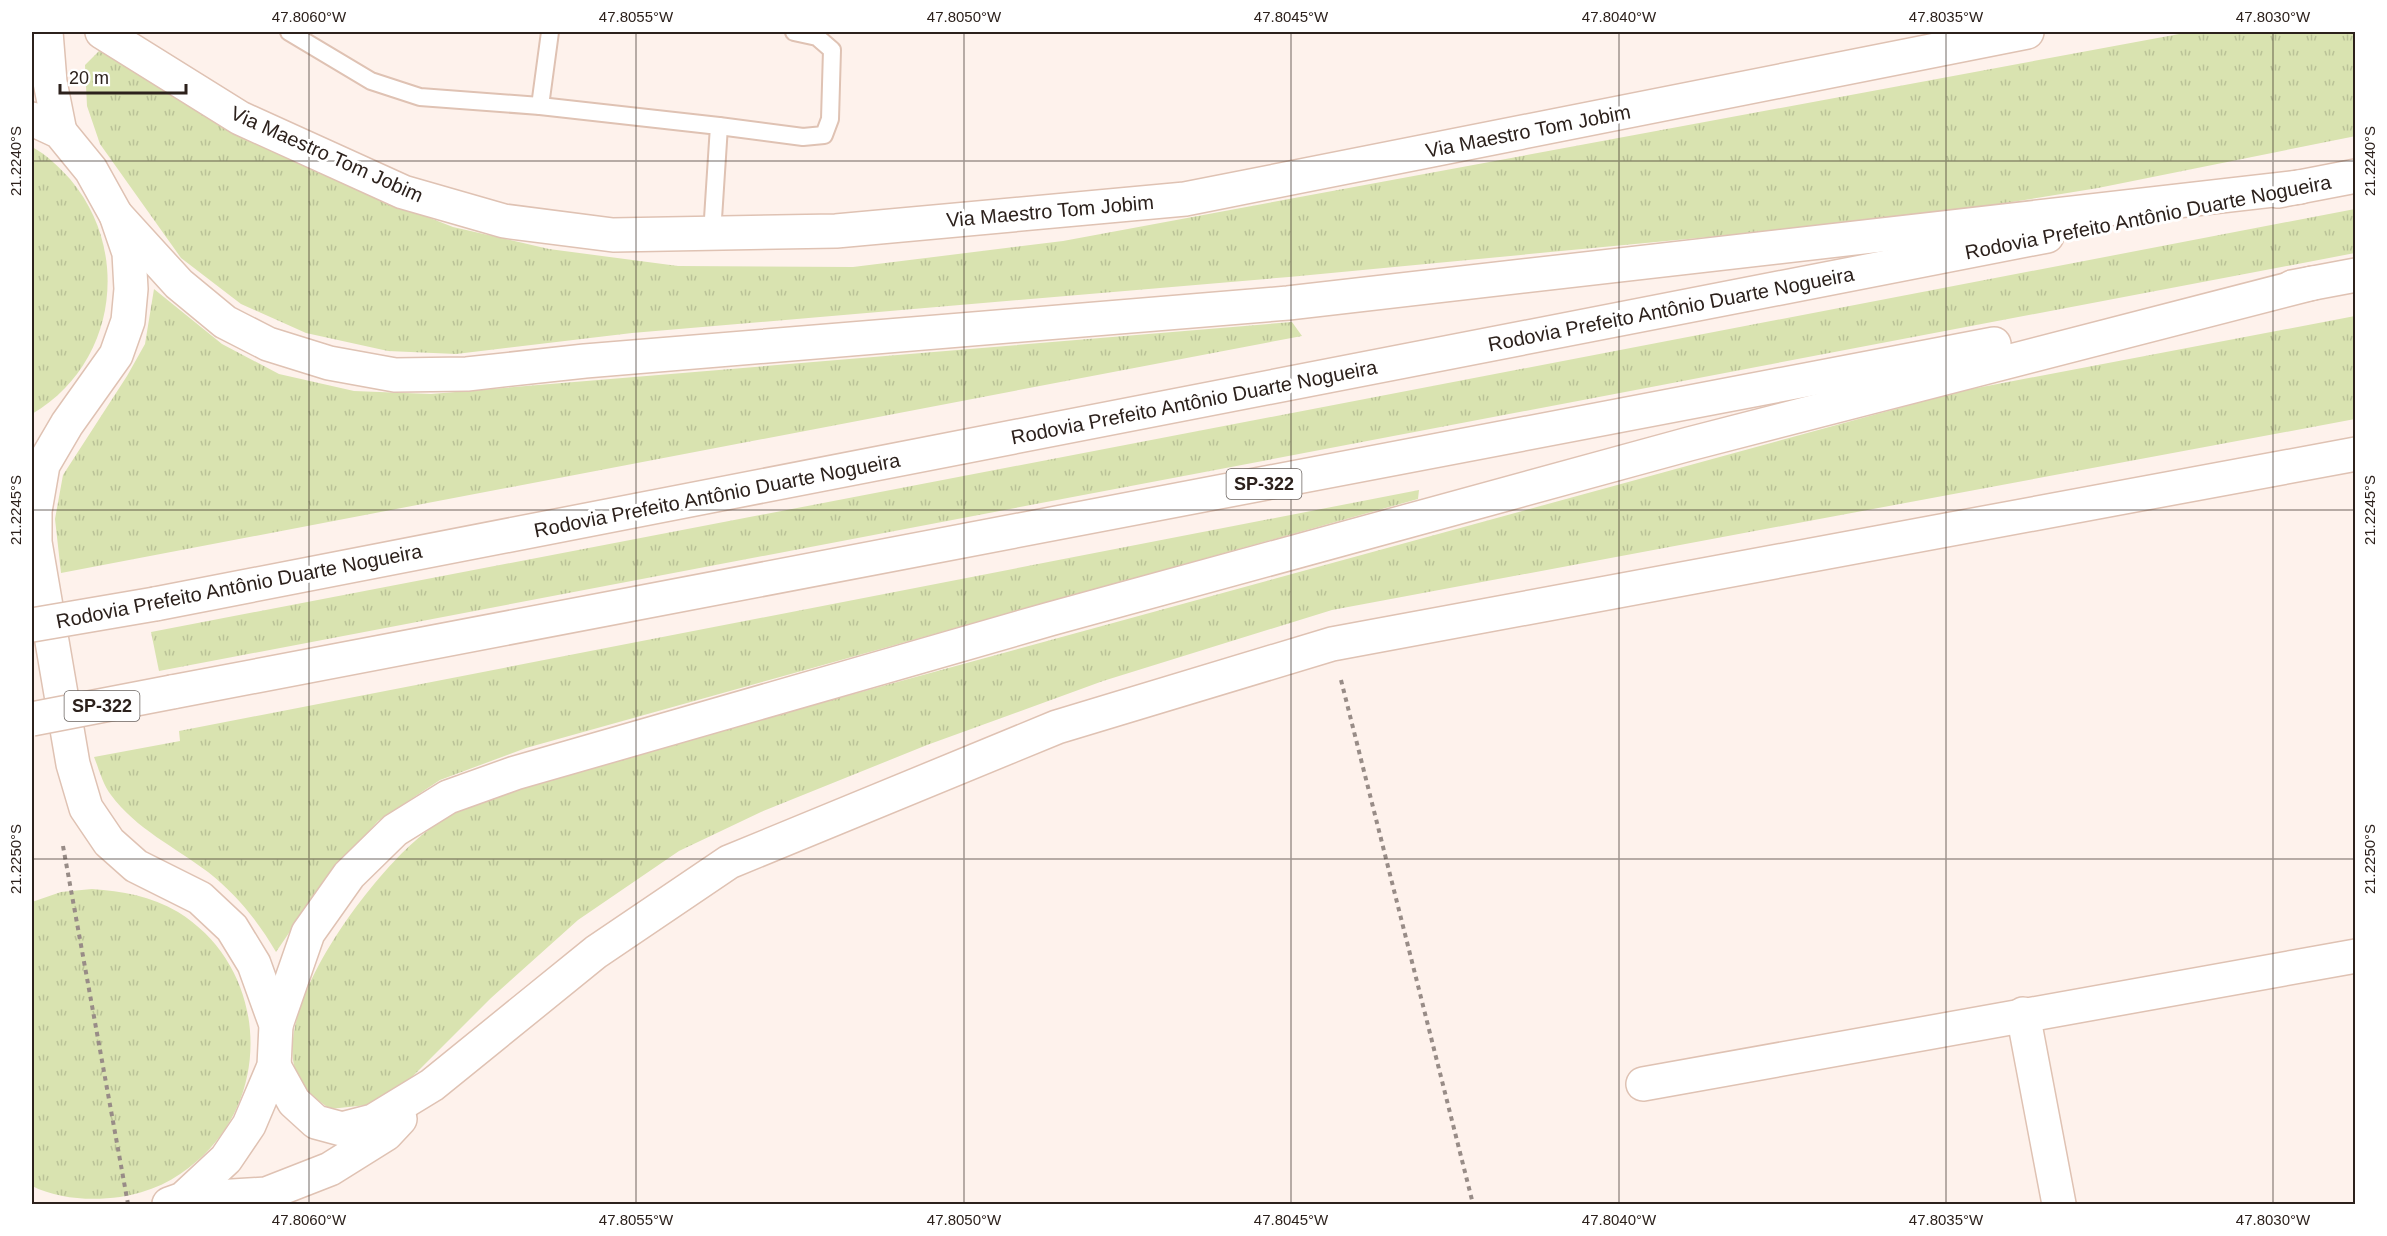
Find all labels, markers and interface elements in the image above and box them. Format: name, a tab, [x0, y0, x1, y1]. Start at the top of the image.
text: 47.8060°W	[272, 8, 347, 25]
text: 47.8055°W	[599, 8, 674, 25]
text: 47.8050°W	[927, 8, 1002, 25]
text: 47.8045°W	[1254, 8, 1329, 25]
text: 47.8040°W	[1582, 8, 1657, 25]
text: 47.8035°W	[1909, 8, 1984, 25]
text: 47.8030°W	[2236, 8, 2311, 25]
scale bar	[60, 57, 186, 95]
text: 20 m	[69, 68, 109, 88]
street label: Via Maestro Tom Jobim	[1424, 100, 1632, 162]
street label: Via Maestro Tom Jobim	[227, 102, 427, 206]
text: 21.2240°S	[7, 126, 24, 196]
text: 21.2240°S	[2361, 126, 2378, 196]
street label: Rodovia Prefeito Antônio Duarte Nogueira	[1963, 171, 2334, 263]
street label: Via Maestro Tom Jobim	[945, 191, 1155, 231]
street label: Rodovia Prefeito Antônio Duarte Nogueira	[1486, 263, 1857, 355]
street label: Rodovia Prefeito Antônio Duarte Nogueira	[1009, 356, 1380, 448]
street label: Rodovia Prefeito Antônio Duarte Nogueira	[532, 449, 903, 541]
road number: SP-322	[1226, 469, 1302, 499]
text: 21.2245°S	[7, 475, 24, 545]
text: 21.2245°S	[2361, 475, 2378, 545]
street label: Rodovia Prefeito Antônio Duarte Nogueira	[54, 540, 425, 632]
road number: SP-322	[64, 691, 140, 721]
text: 21.2250°S	[7, 824, 24, 894]
text: 21.2250°S	[2361, 824, 2378, 894]
text: 47.8060°W	[272, 1211, 347, 1228]
text: 47.8055°W	[599, 1211, 674, 1228]
text: 47.8050°W	[927, 1211, 1002, 1228]
text: 47.8045°W	[1254, 1211, 1329, 1228]
text: 47.8040°W	[1582, 1211, 1657, 1228]
text: 47.8035°W	[1909, 1211, 1984, 1228]
text: 47.8030°W	[2236, 1211, 2311, 1228]

